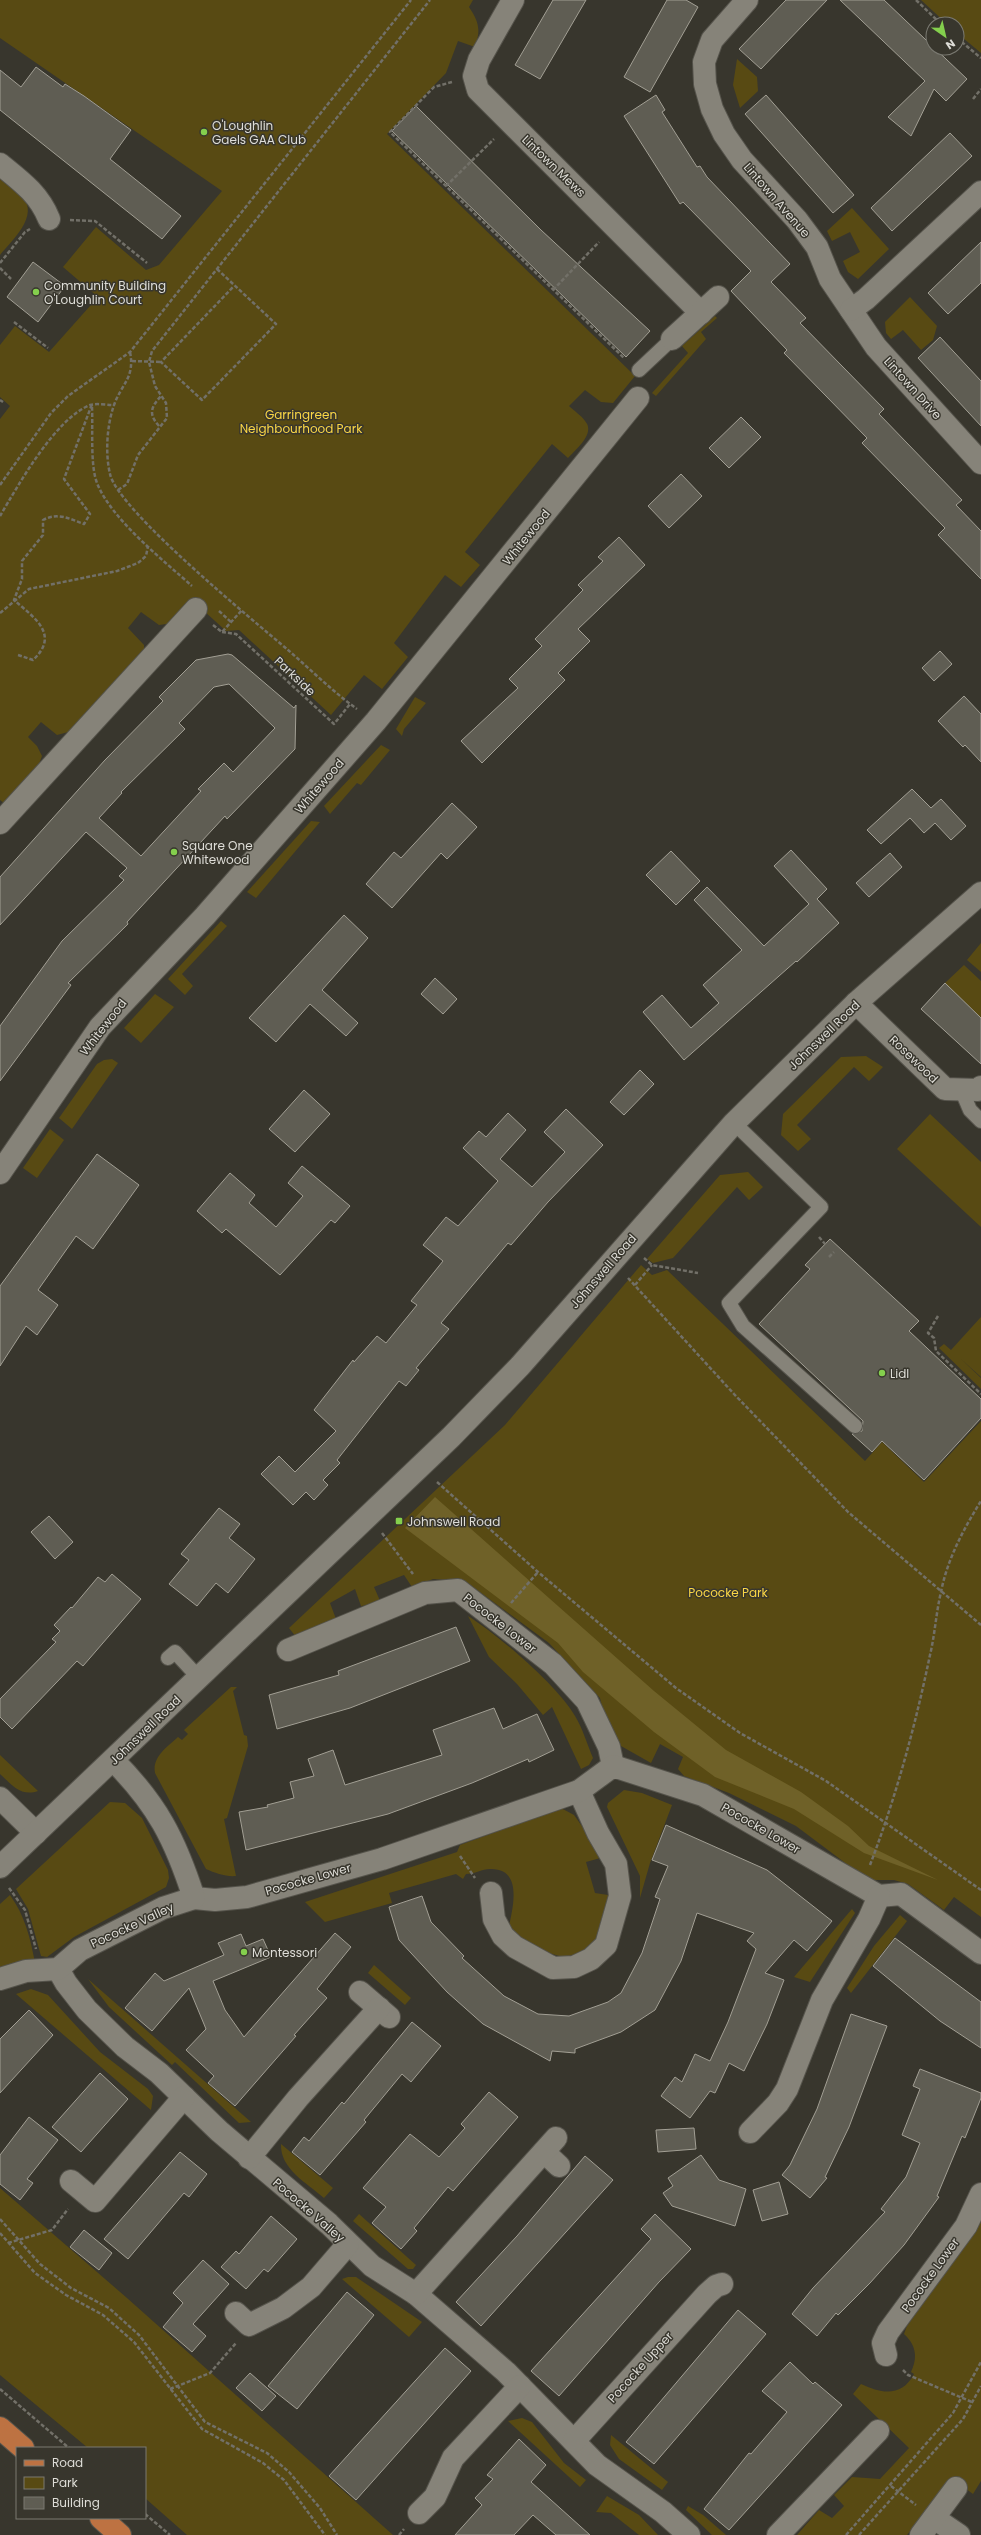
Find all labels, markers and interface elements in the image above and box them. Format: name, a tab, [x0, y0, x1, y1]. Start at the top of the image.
north arrow	[925, 16, 965, 56]
text: N	[943, 35, 958, 53]
place label: O'Loughlin Gaels GAA Club	[212, 117, 306, 148]
marker: O'Loughlin Gaels GAA Club	[199, 127, 209, 137]
street label: Lintown Mews	[518, 131, 590, 201]
street label: Lintown Avenue	[740, 159, 814, 241]
place label: Community Building O'Loughlin Court	[44, 277, 166, 308]
marker: Community Building O'Loughlin Court	[31, 287, 41, 297]
street label: Lintown Drive	[880, 353, 946, 423]
park label: Garringreen Neighbourhood Park	[240, 406, 363, 437]
street label: Whitewood	[498, 505, 554, 569]
street label: Parkside	[271, 653, 319, 699]
street label: Whitewood	[290, 755, 348, 817]
place label: Square One Whitewood	[182, 837, 253, 868]
marker: Square One Whitewood	[169, 847, 179, 857]
street label: Whitewood	[76, 995, 130, 1059]
street label: Johnswell Road	[785, 996, 863, 1074]
street label: Rosewood	[886, 1031, 942, 1087]
street label: Johnswell Road	[566, 1230, 640, 1312]
place label: Lidl	[890, 1365, 909, 1382]
marker: Lidl	[877, 1368, 887, 1378]
place label: Johnswell Road	[407, 1513, 500, 1530]
marker: Johnswell Road	[394, 1516, 404, 1526]
park label: Pococke Park	[688, 1584, 769, 1601]
street label: Pococke Lower	[460, 1589, 540, 1657]
street label: Johnswell Road	[106, 1691, 184, 1769]
street label: Pococke Lower	[719, 1799, 804, 1858]
street label: Pococke Lower	[263, 1859, 353, 1899]
street label: Pococke Valley	[88, 1898, 177, 1952]
place label: Montessori	[252, 1944, 317, 1961]
marker: Montessori	[239, 1947, 249, 1957]
street label: Pococke Valley	[269, 2174, 349, 2246]
street label: Pococke Lower	[897, 2234, 963, 2316]
street label: Pococke Upper	[604, 2328, 677, 2406]
legend	[16, 2447, 146, 2519]
text: Road	[52, 2454, 83, 2471]
text: Park	[52, 2474, 79, 2491]
text: Building	[52, 2494, 100, 2511]

